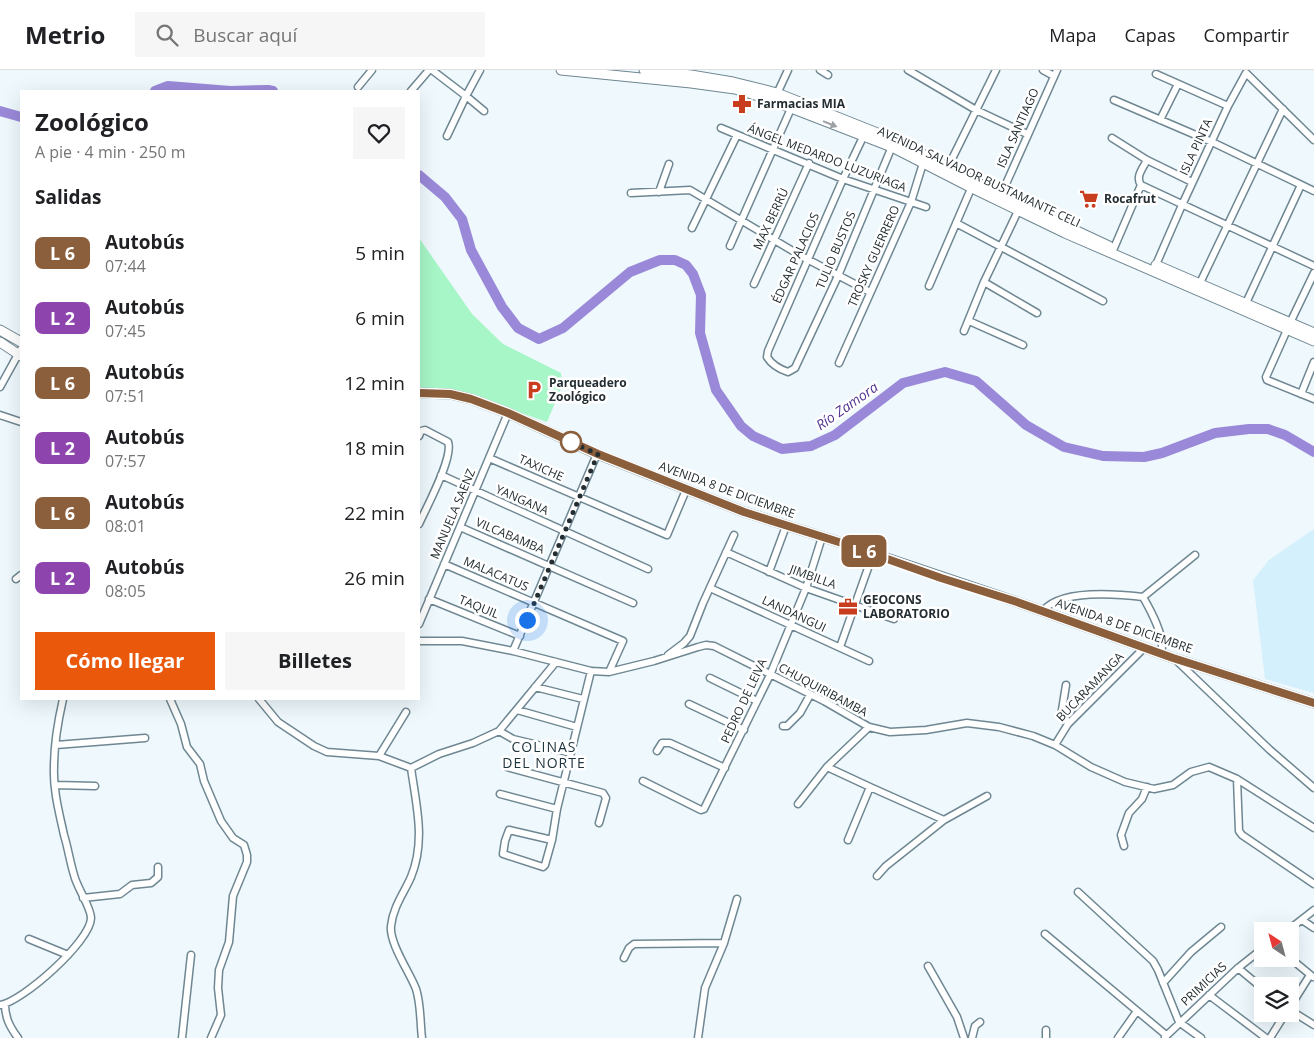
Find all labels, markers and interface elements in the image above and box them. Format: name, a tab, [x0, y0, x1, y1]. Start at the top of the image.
search box	[135, 12, 485, 57]
text: Metrio	[25, 18, 105, 51]
icon: search	[153, 21, 181, 49]
text: Buscar aquí	[193, 22, 297, 48]
text: Mapa	[1049, 23, 1097, 47]
text: Capas	[1125, 23, 1175, 47]
text: Compartir	[1203, 23, 1289, 47]
street label: ISLA SANTIAGO	[992, 85, 1043, 170]
pharmacy icon: Farmacias MIA	[731, 93, 753, 115]
place label: Farmacias MIA	[757, 95, 846, 112]
text: Zoológico	[35, 105, 149, 138]
button: heart	[353, 107, 405, 159]
street label: ISLA PINTA	[1175, 115, 1216, 178]
street label: ÁNGEL MEDARDO LUZURIAGA	[745, 119, 909, 196]
one-way arrow	[823, 120, 837, 128]
street label: AVENIDA SALVADOR BUSTAMANTE CELI	[875, 122, 1083, 231]
text: A pie · 4 min · 250 m	[35, 141, 186, 163]
text: Salidas	[35, 184, 101, 210]
street label: MAX BERRÚ	[749, 185, 792, 252]
supermarket icon: Rocafrut	[1078, 188, 1100, 210]
place label: Rocafrut	[1104, 190, 1156, 207]
street label: TROSKY GUERRERO	[844, 202, 904, 309]
street label: TULIO BUSTOS	[811, 208, 860, 291]
street label: ÉDGAR PALACIOS	[768, 210, 823, 306]
text: Autobús	[105, 229, 185, 255]
text: 5 min	[355, 240, 405, 266]
text: L 6	[50, 241, 75, 265]
text: 07:44	[105, 255, 146, 277]
text: Autobús	[105, 294, 185, 320]
text: 6 min	[355, 305, 405, 331]
text: L 2	[50, 306, 75, 330]
text: 07:45	[105, 320, 146, 342]
text: Autobús	[105, 359, 185, 385]
text: 12 min	[344, 370, 405, 396]
text: L 6	[50, 371, 75, 395]
place label: Parqueadero Zoológico	[549, 374, 627, 405]
water label: Río Zamora	[812, 377, 882, 434]
parking icon: Parqueadero Zoológico	[523, 379, 545, 401]
text: 07:51	[105, 385, 146, 407]
text: Autobús	[105, 424, 185, 450]
unlabelled marker	[560, 431, 582, 453]
text: 18 min	[344, 435, 405, 461]
text: L 2	[50, 436, 75, 460]
text: 07:57	[105, 450, 146, 472]
street label: TAXICHE	[516, 450, 566, 485]
street label: AVENIDA 8 DE DICIEMBRE	[657, 457, 798, 522]
street label: MANUELA SAENZ	[426, 466, 479, 562]
street label: YANGANA	[493, 480, 552, 519]
text: Autobús	[105, 489, 185, 515]
text: 22 min	[344, 500, 405, 526]
text: L 6	[50, 501, 75, 525]
street label: VILCABAMBA	[473, 513, 548, 558]
text: 08:01	[105, 515, 146, 537]
line badge: L 6	[835, 535, 893, 567]
text: L 6	[851, 539, 877, 563]
street label: MALACATUS	[461, 552, 531, 595]
text: Autobús	[105, 554, 185, 580]
street label: JIMBILLA	[786, 560, 839, 593]
text: 26 min	[344, 565, 405, 591]
text: L 2	[50, 566, 75, 590]
text: 08:05	[105, 580, 146, 602]
street label: TAQUIL	[457, 591, 502, 622]
street label: LANDANGUI	[759, 591, 829, 636]
place label: GEOCONS LABORATORIO	[863, 591, 950, 622]
street label: AVENIDA 8 DE DICIEMBRE	[1053, 594, 1195, 657]
office icon: GEOCONS LABORATORIO	[837, 596, 859, 618]
your location	[515, 608, 540, 633]
button: Cómo llegar	[35, 632, 215, 690]
button: Billetes	[225, 632, 405, 690]
street label: BUCARAMANGA	[1052, 648, 1127, 725]
street label: PEDRO DE LEIVA	[716, 655, 771, 746]
street label: CHUQUIRIBAMBA	[776, 659, 871, 720]
district label: COLINAS DEL NORTE	[502, 737, 586, 772]
north arrow	[1254, 922, 1299, 968]
map controls	[1254, 922, 1299, 1022]
street label: PRIMICIAS	[1177, 958, 1230, 1009]
button: layers	[1254, 977, 1299, 1022]

